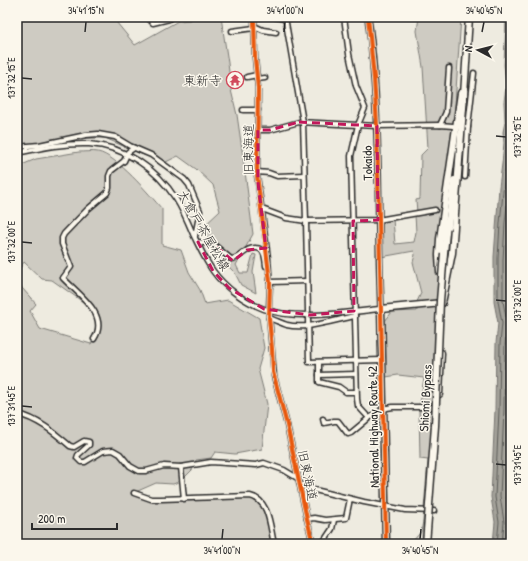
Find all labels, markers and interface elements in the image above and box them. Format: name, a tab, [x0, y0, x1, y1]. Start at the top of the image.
text: 34°41'15"N	[68, 4, 104, 17]
text: 34°41'00"N	[267, 4, 303, 17]
text: 34°40'45"N	[466, 4, 502, 17]
north arrow	[458, 30, 498, 70]
text: N	[461, 45, 475, 53]
text: 137°32'15"E	[5, 57, 18, 99]
temple icon: 東新寺	[225, 70, 245, 90]
place label: 東新寺	[183, 71, 222, 89]
text: 137°32'15"E	[511, 116, 524, 158]
street label: 旧東海道	[239, 124, 257, 176]
street label: Tokaido	[358, 145, 376, 181]
street label: 大倉戸茶屋松線	[173, 186, 235, 275]
text: 137°32'00"E	[5, 220, 18, 263]
text: 137°32'00"E	[511, 279, 524, 322]
street label: Shiomi Bypass	[414, 364, 436, 432]
street label: National Highway Route 42	[363, 366, 383, 488]
text: 137°31'45"E	[5, 385, 18, 426]
text: 137°31'45"E	[511, 444, 524, 485]
street label: 旧東海道	[294, 448, 322, 502]
scale bar	[32, 505, 117, 531]
text: 200 m	[38, 510, 65, 527]
text: 34°41'00"N	[204, 544, 240, 557]
text: 34°40'45"N	[402, 544, 438, 557]

